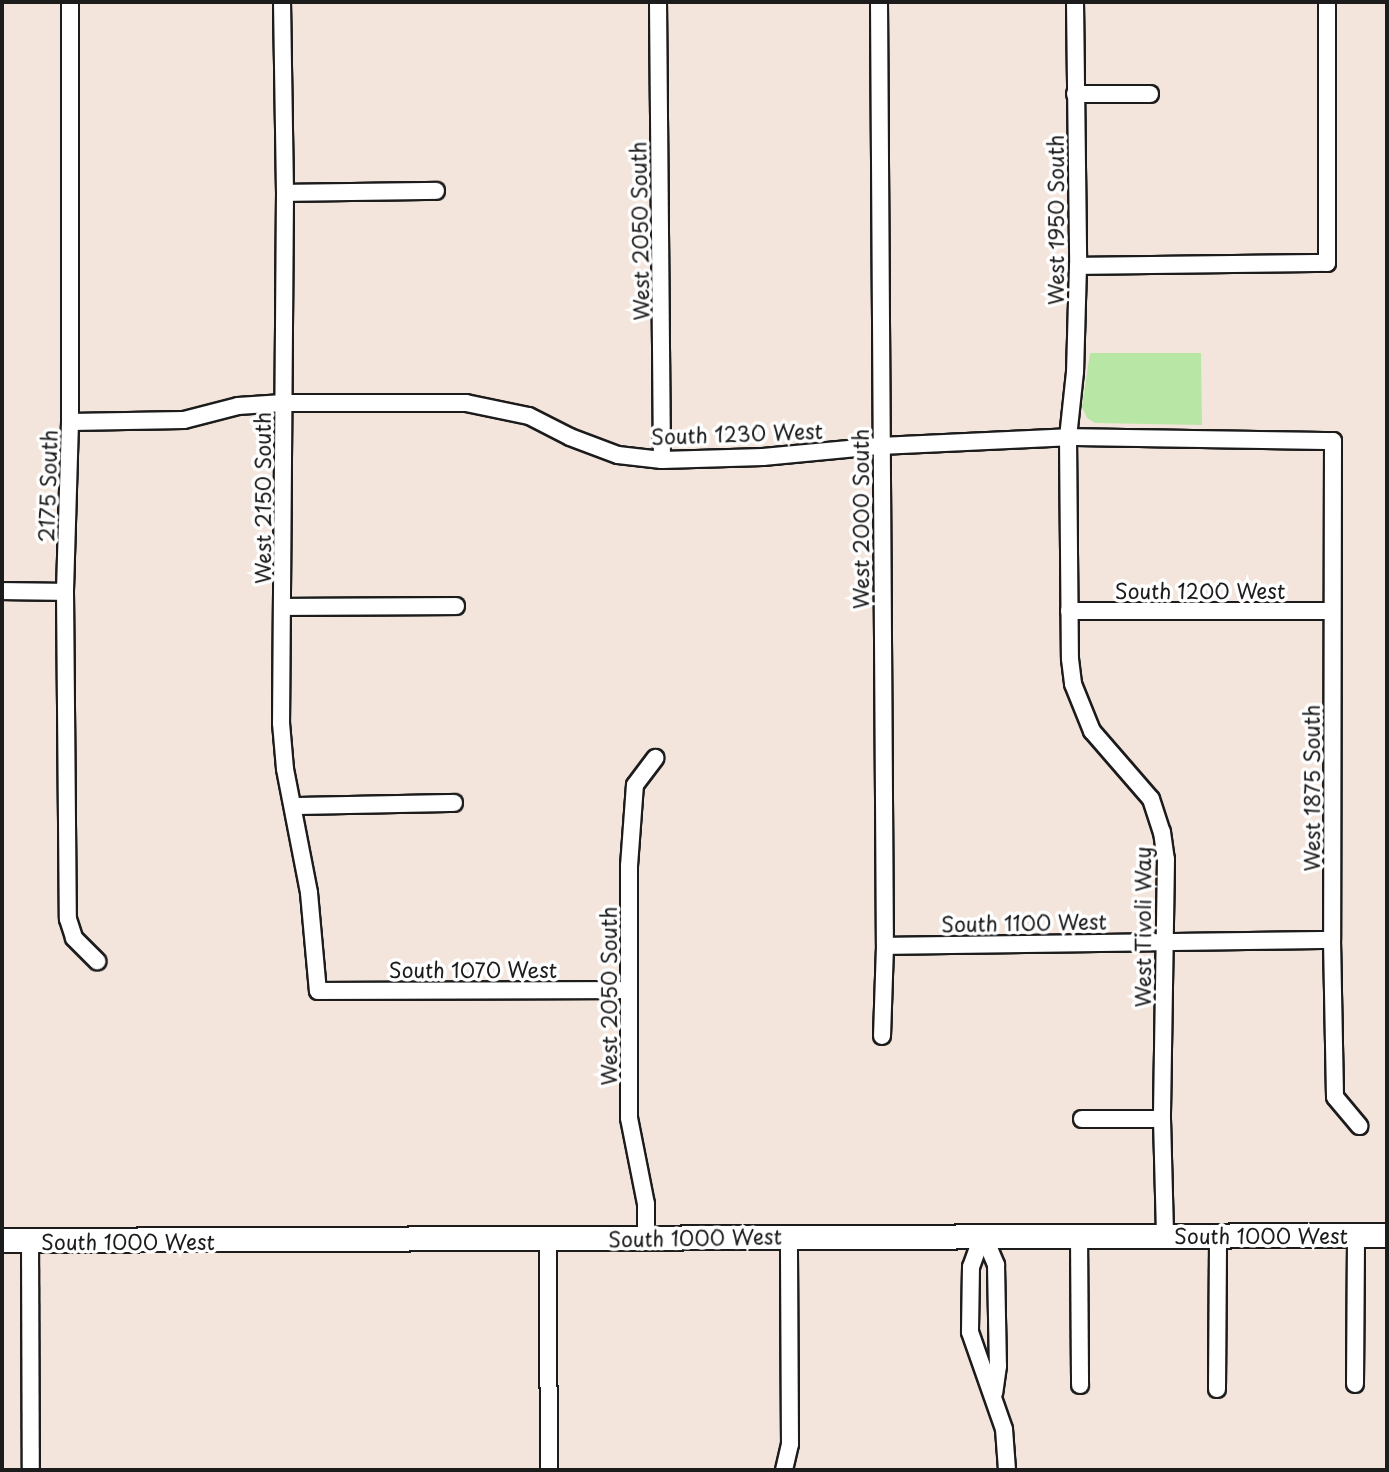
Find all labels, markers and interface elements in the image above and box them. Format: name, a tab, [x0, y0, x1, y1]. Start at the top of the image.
street label: West 1950 South	[1042, 135, 1068, 305]
street label: West 2050 South	[625, 141, 653, 321]
street label: West 2150 South	[249, 411, 275, 585]
street label: South 1230 West	[650, 417, 824, 449]
street label: West 2000 South	[847, 428, 873, 610]
street label: 2175 South	[32, 429, 62, 543]
street label: South 1200 West	[1113, 577, 1287, 603]
street label: West 1875 South	[1298, 705, 1324, 871]
street label: West Tivoli Way	[1129, 846, 1155, 1008]
street label: West 2050 South	[595, 906, 621, 1086]
street label: South 1100 West	[939, 908, 1109, 936]
street label: South 1070 West	[388, 956, 558, 982]
street label: South 1000 West	[1174, 1222, 1348, 1248]
street label: South 1000 West	[607, 1223, 783, 1251]
street label: South 1000 West	[41, 1228, 215, 1254]

